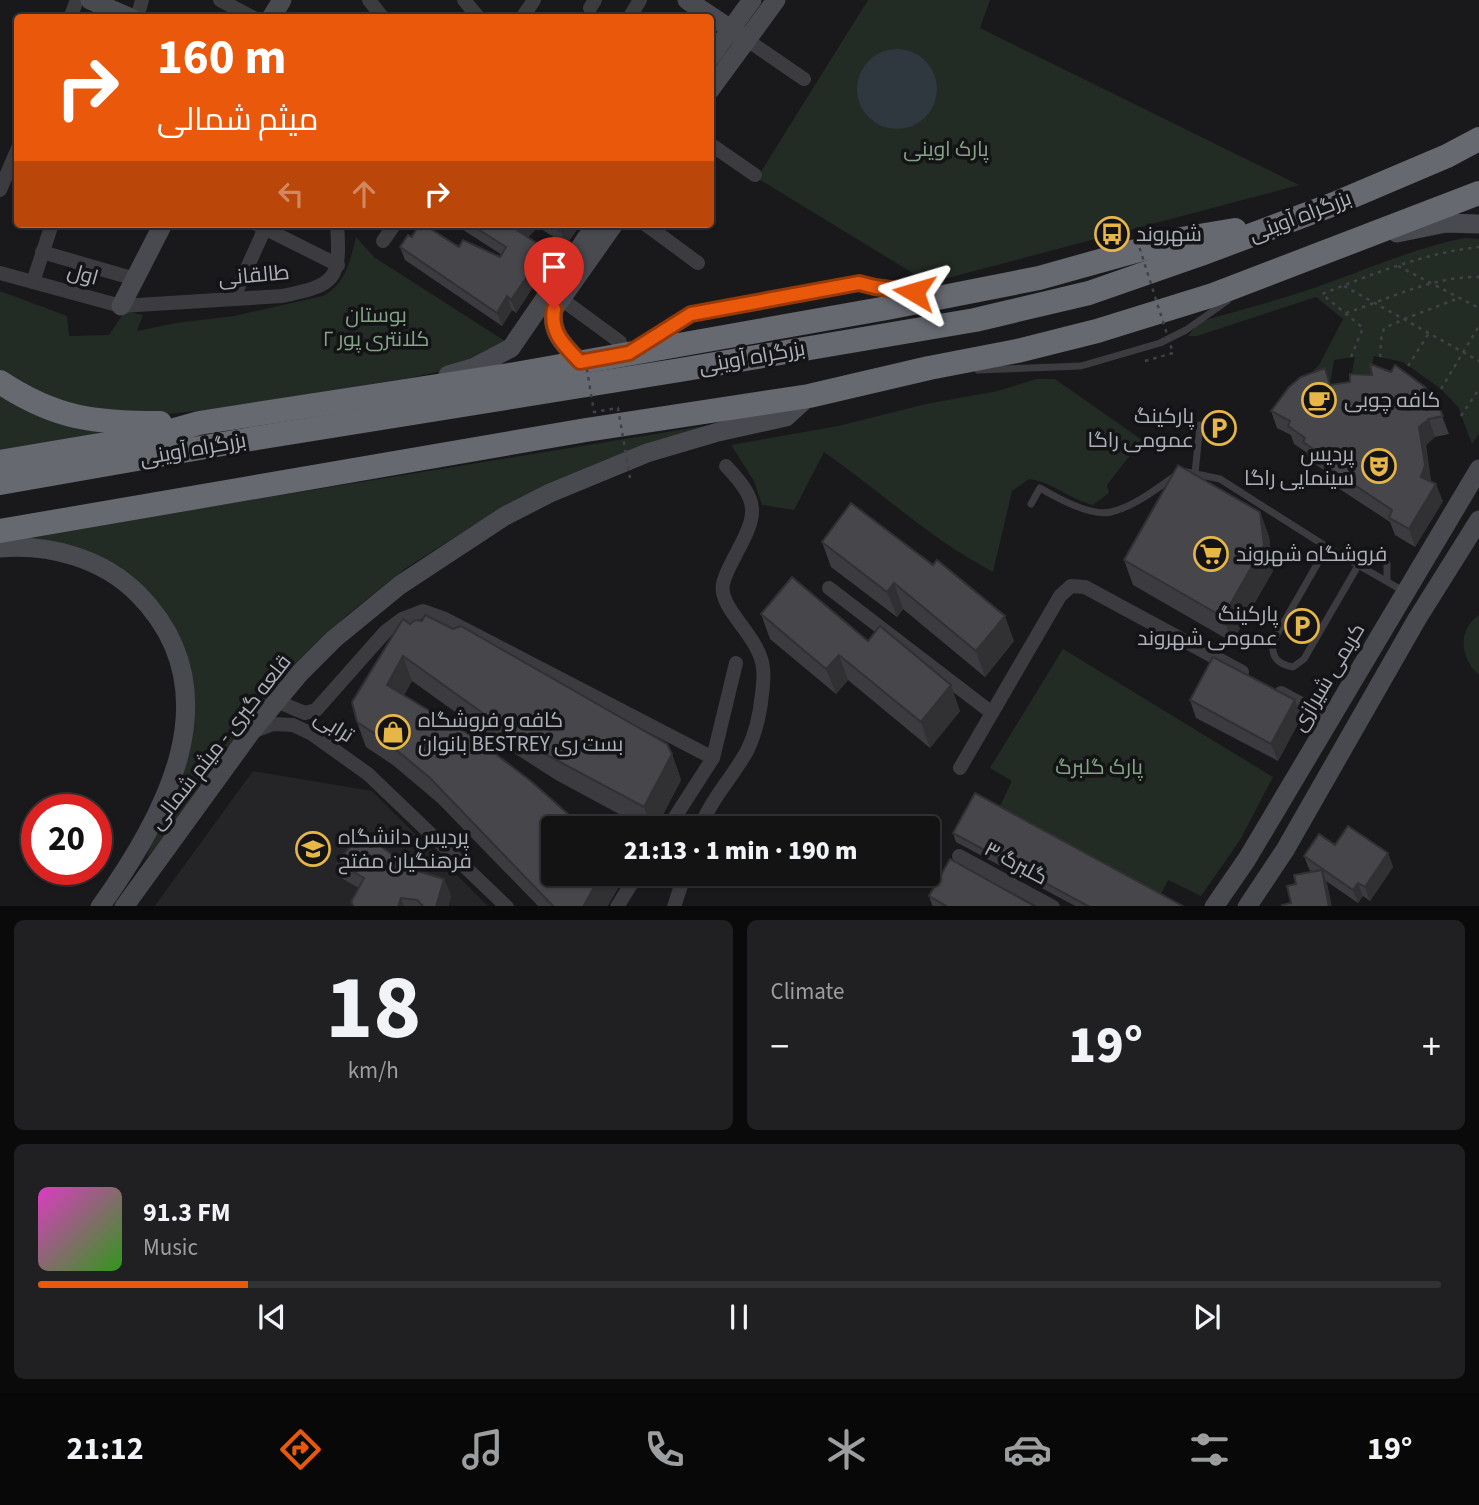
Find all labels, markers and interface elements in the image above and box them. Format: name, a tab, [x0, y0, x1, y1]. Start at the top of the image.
text: 160 m	[157, 23, 286, 93]
icon: right	[42, 42, 133, 133]
text: میثم شمالی	[157, 97, 318, 143]
park label: پارک اوینی	[903, 134, 989, 164]
icon: left	[272, 175, 310, 213]
icon: ahead	[345, 175, 383, 213]
icon: right	[418, 175, 456, 213]
street label: بزرگراه آوینی	[1244, 183, 1356, 249]
bus stop icon: شهروند	[1093, 215, 1131, 253]
place label: شهروند	[1136, 219, 1202, 249]
pin	[524, 237, 584, 309]
icon: arrive	[535, 248, 573, 286]
street label: اول	[64, 255, 102, 293]
position arrow	[877, 255, 951, 329]
street label: طالقانی	[217, 257, 291, 293]
park label: بوستان کلانتری پور ۲	[323, 300, 429, 354]
street label: بزرگراه آوینی	[696, 333, 808, 381]
cafe icon: کافه چوبی	[1300, 381, 1338, 419]
place label: کافه چوبی	[1344, 385, 1440, 415]
place label: پارکینگ عمومی راگا	[1087, 401, 1194, 455]
parking icon: پارکینگ عمومی راگا	[1200, 409, 1238, 447]
street label: بزرگراه آوینی	[137, 425, 249, 473]
place label: پردیس سینمایی راگا	[1244, 439, 1354, 493]
theatre icon: پردیس سینمایی راگا	[1360, 447, 1398, 485]
supermarket icon: فروشگاه شهروند	[1192, 535, 1230, 573]
place label: فروشگاه شهروند	[1236, 539, 1387, 569]
place label: پارکینگ عمومی شهروند	[1137, 599, 1278, 653]
parking icon: پارکینگ عمومی شهروند	[1283, 607, 1321, 645]
street label: کریمی شیرازی	[1284, 617, 1372, 737]
street label: قلعه گبری - میثم شمالی	[142, 648, 298, 836]
street label: ترابی	[308, 702, 360, 750]
place label: کافه و فروشگاه بانوان BESTREY بست ری	[418, 705, 623, 759]
shop icon: کافه و فروشگاه بانوان BESTREY بست ری	[374, 713, 412, 751]
park label: پارک گلبرگ	[1055, 752, 1143, 782]
speed limit sign: 20	[21, 794, 112, 885]
place label: پردیس دانشگاه فرهنگیان مفتح	[338, 822, 472, 876]
school or university icon: پردیس دانشگاه فرهنگیان مفتح	[294, 830, 332, 868]
text: 21:13 · 1 min · 190 m	[624, 832, 857, 869]
street label: گلبرگ ۳	[979, 834, 1053, 892]
text: 18	[325, 944, 421, 1073]
text: Climate	[771, 975, 844, 1008]
text: 19°	[1068, 1009, 1143, 1083]
text: −	[771, 1020, 789, 1074]
text: +	[1422, 1020, 1441, 1074]
text: km/h	[348, 1054, 399, 1087]
text: 91.3 FM	[143, 1194, 231, 1231]
text: Music	[143, 1231, 198, 1264]
icon: previous	[253, 1298, 291, 1336]
icon: pause	[720, 1298, 758, 1336]
icon: next	[1188, 1298, 1226, 1336]
icon: directions	[276, 1425, 325, 1474]
icon: music	[458, 1425, 507, 1474]
icon: phone	[640, 1425, 689, 1474]
icon: climate	[822, 1425, 871, 1474]
icon: car	[1003, 1425, 1052, 1474]
icon: filters	[1185, 1425, 1234, 1474]
text: 21:12	[66, 1426, 144, 1472]
text: 19°	[1367, 1426, 1413, 1472]

